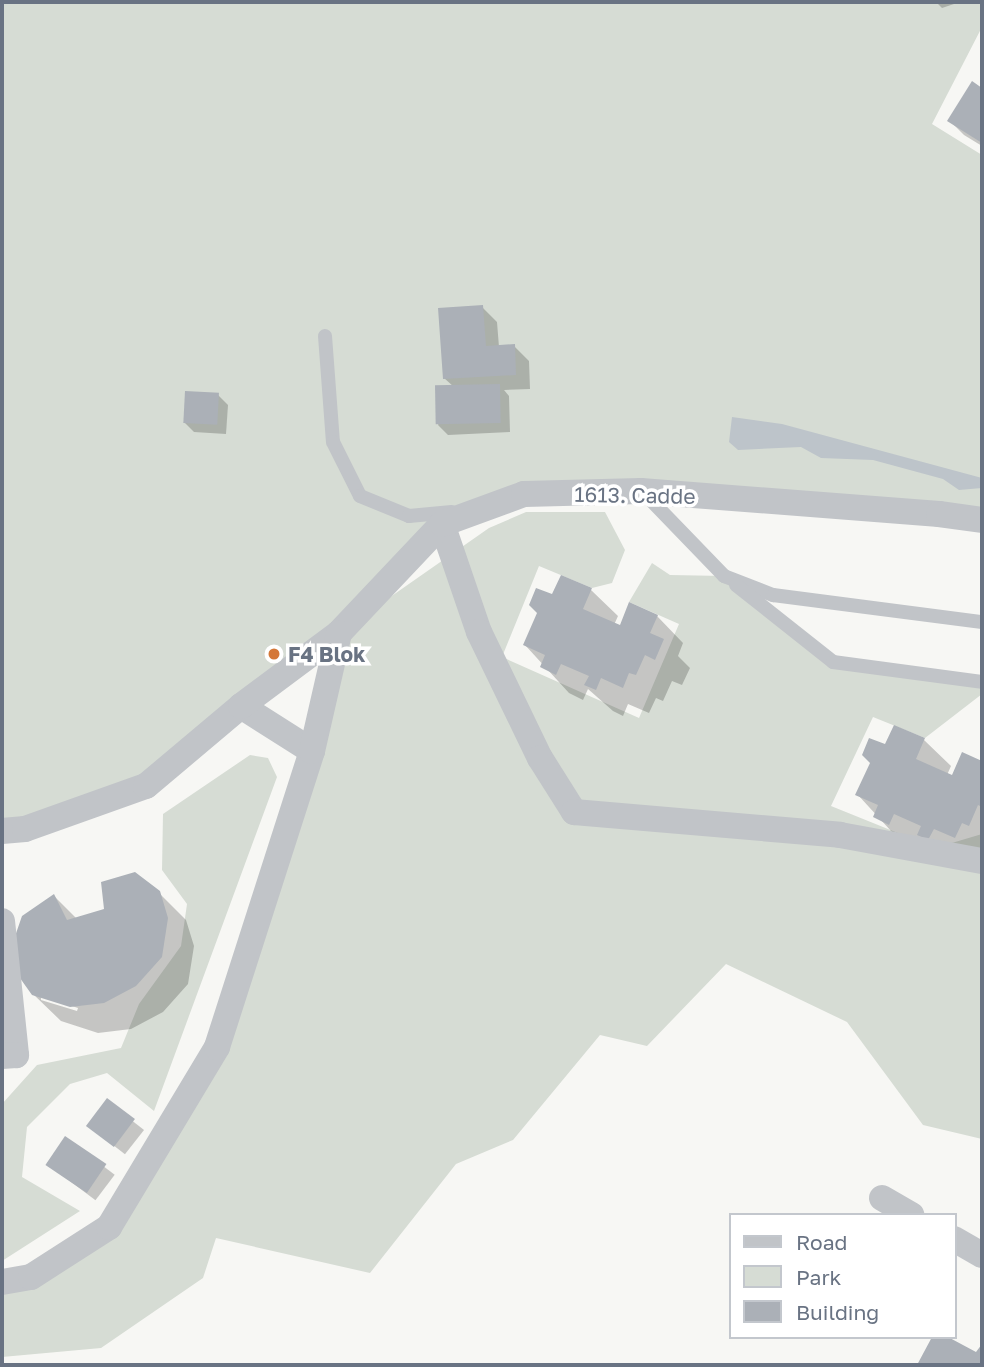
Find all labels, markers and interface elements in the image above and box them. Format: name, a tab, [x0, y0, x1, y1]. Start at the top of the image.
street label: 1613. Cadde	[574, 481, 696, 509]
place label: F4 Blok	[288, 641, 365, 667]
marker: F4 Blok	[266, 646, 282, 662]
legend	[729, 1213, 956, 1339]
text: Road	[796, 1229, 847, 1255]
text: Park	[796, 1264, 841, 1290]
text: Building	[796, 1299, 879, 1325]

